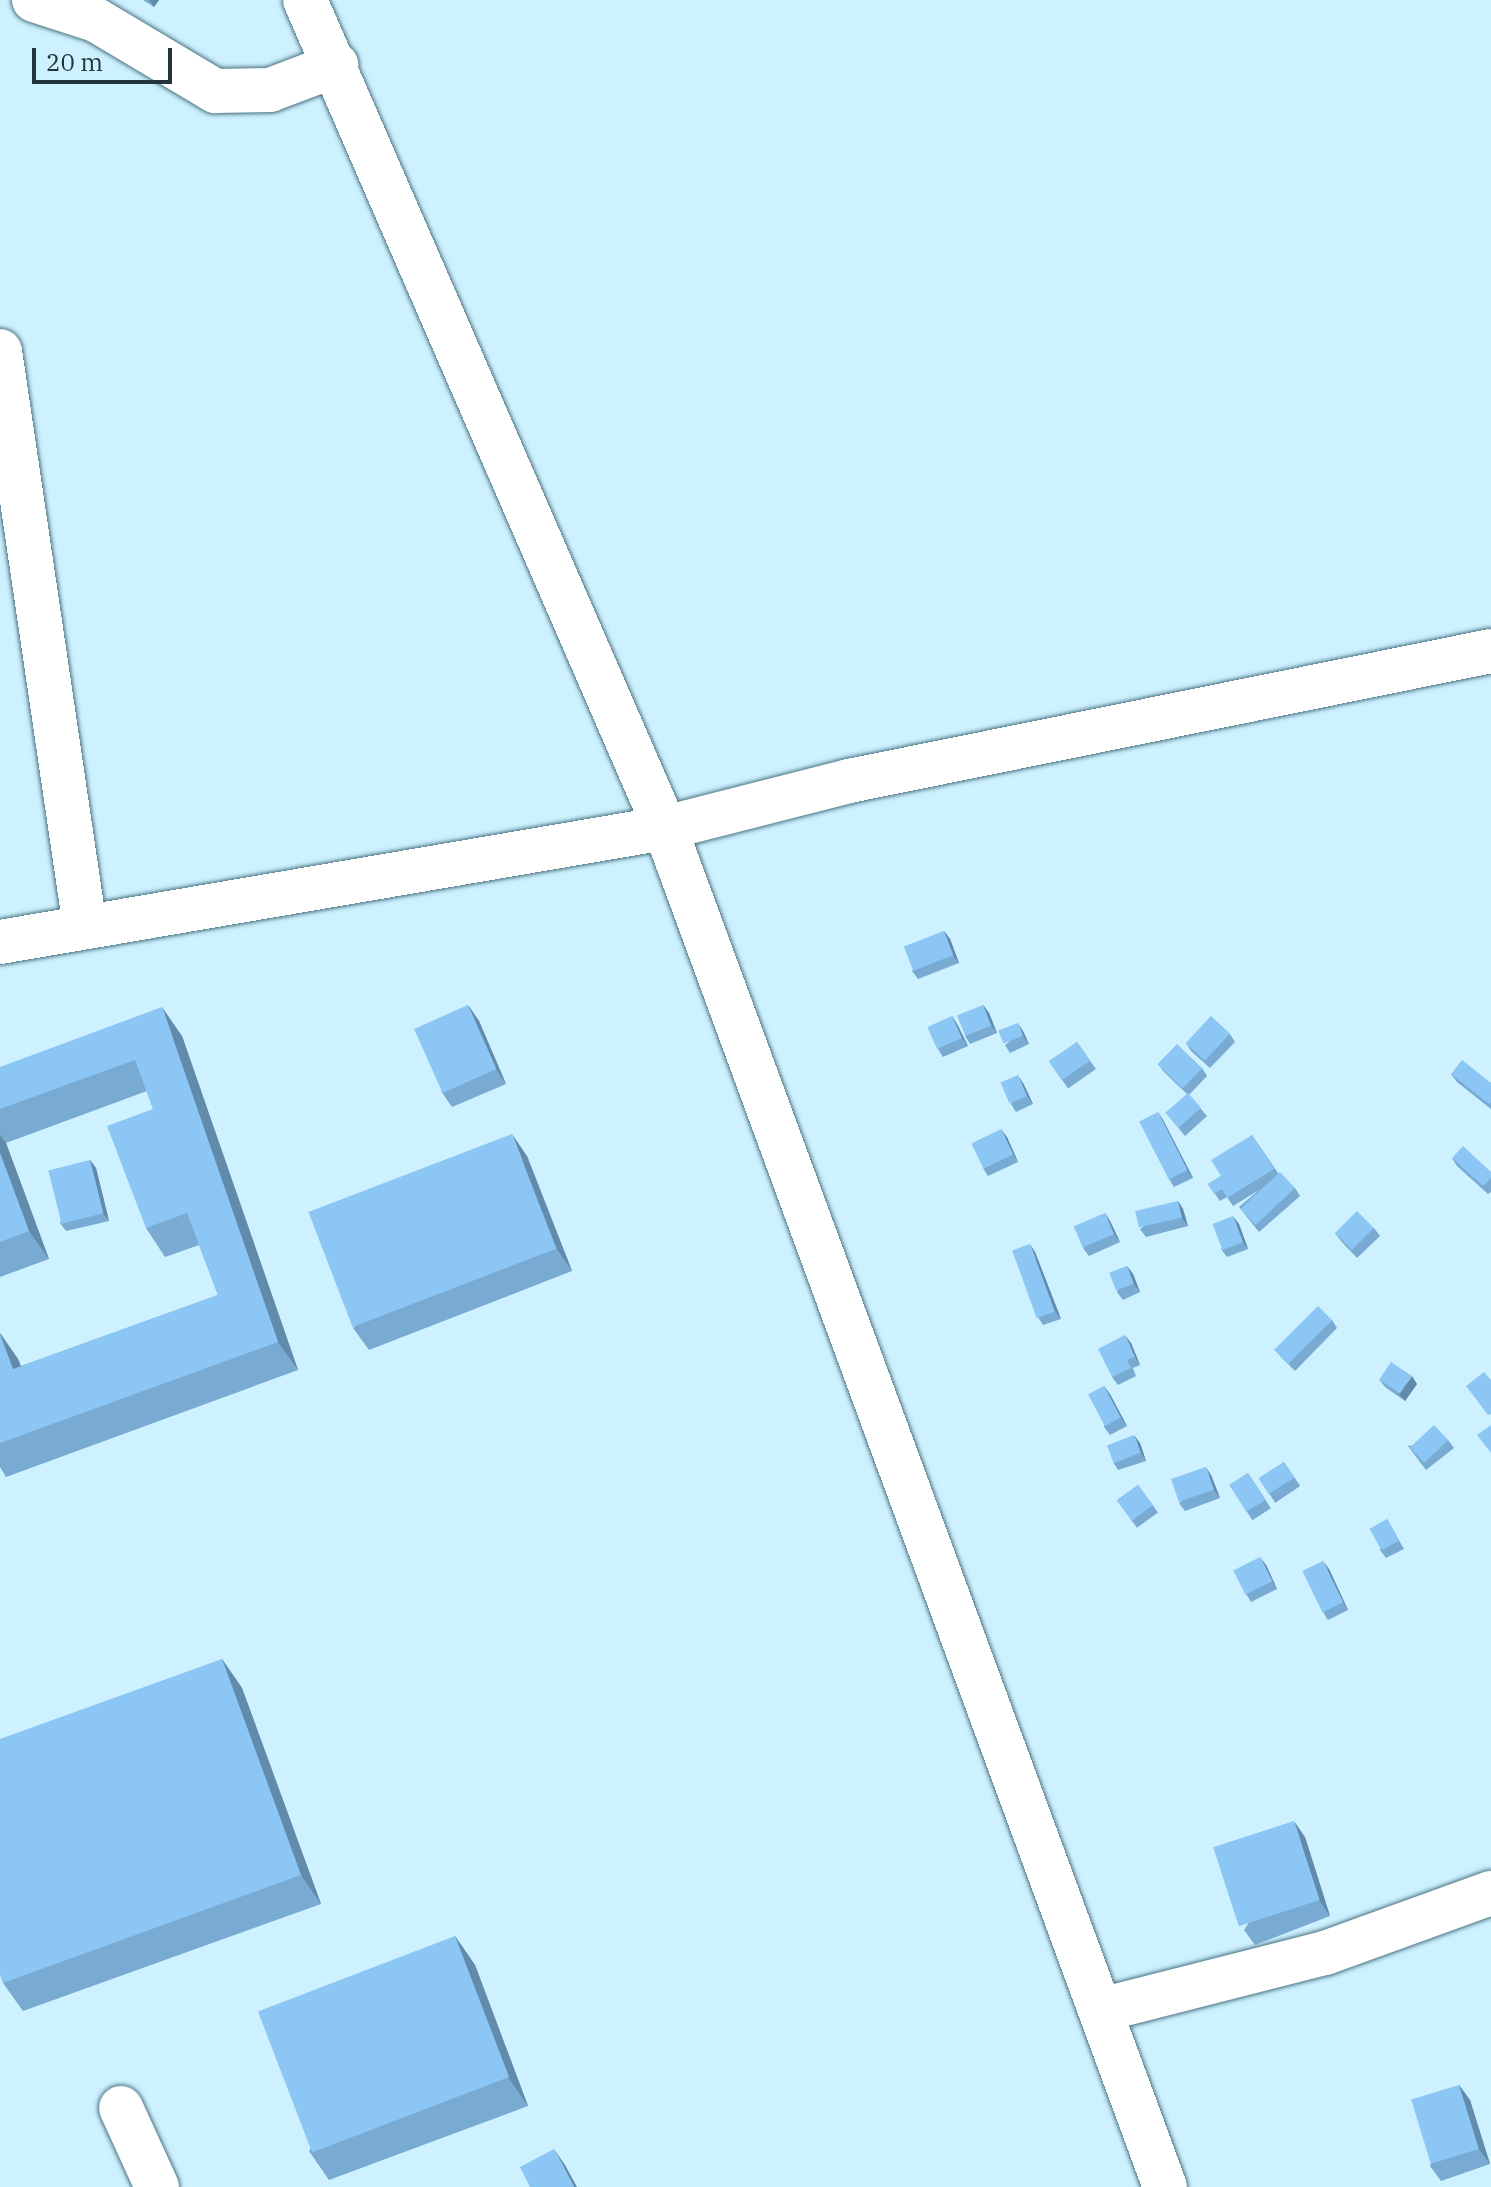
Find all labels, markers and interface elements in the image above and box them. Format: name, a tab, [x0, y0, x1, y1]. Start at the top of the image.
scale bar	[36, 32, 176, 82]
text: 20 m	[46, 46, 103, 78]

